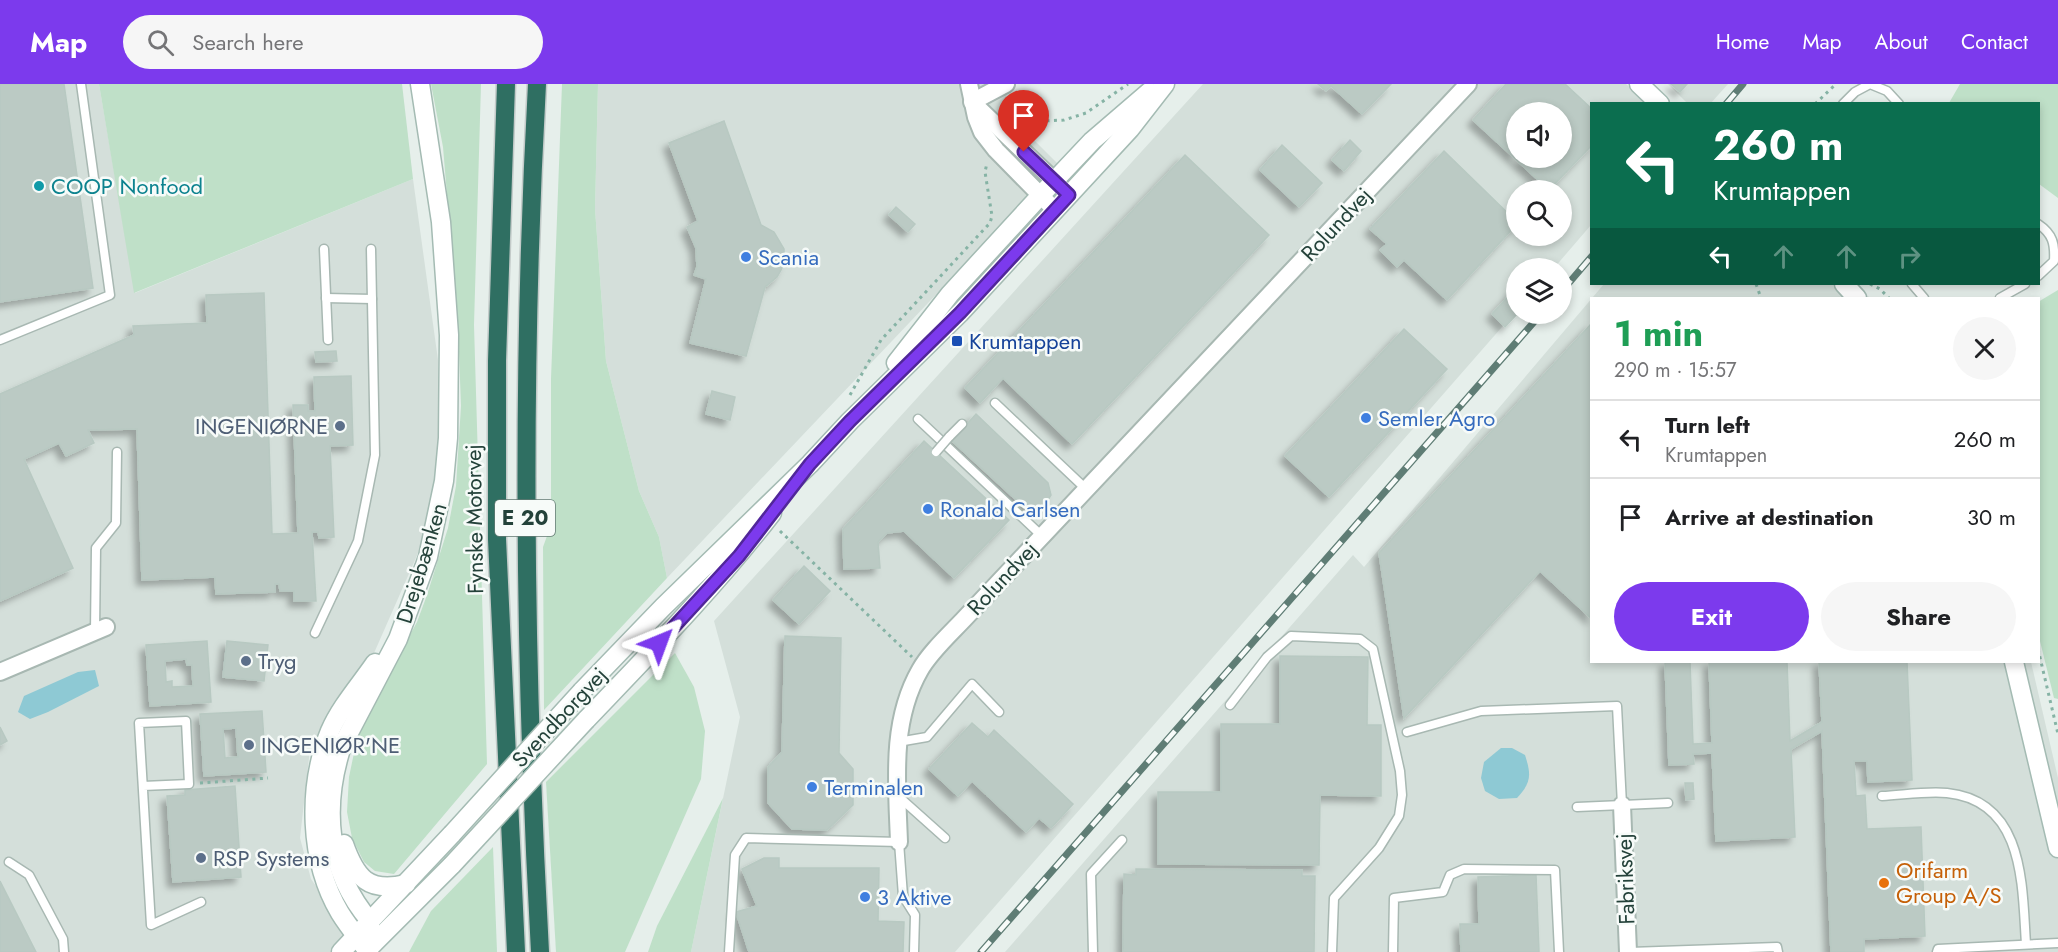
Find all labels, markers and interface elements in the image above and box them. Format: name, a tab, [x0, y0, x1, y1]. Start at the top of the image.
search box	[123, 15, 543, 69]
text: Map	[30, 22, 87, 63]
icon: search	[144, 26, 177, 59]
text: Search here	[192, 26, 304, 58]
text: Home	[1716, 27, 1769, 57]
text: Map	[1802, 27, 1842, 57]
text: About	[1875, 27, 1928, 57]
text: Contact	[1961, 27, 2028, 57]
pin	[998, 90, 1049, 152]
icon: arrive	[1007, 99, 1040, 132]
map controls	[1506, 102, 1572, 324]
button: sound	[1506, 102, 1572, 168]
text: 260 m	[1713, 115, 1844, 176]
icon: left	[1614, 126, 1692, 204]
place label: COOP Nonfood	[51, 170, 203, 202]
text: Krumtappen	[1713, 171, 1851, 210]
marker: COOP Nonfood	[32, 179, 46, 193]
street label: Rolundvej	[1293, 180, 1379, 268]
button: search	[1506, 180, 1572, 246]
icon: left	[1704, 240, 1737, 273]
icon: ahead	[1767, 240, 1800, 273]
icon: ahead	[1830, 240, 1863, 273]
icon: right	[1893, 240, 1926, 273]
place label: Scania	[758, 241, 819, 273]
marker: Scania	[739, 250, 753, 264]
button: layers	[1506, 258, 1572, 324]
text: 1 min	[1614, 307, 1703, 359]
button: close	[1953, 317, 2016, 380]
place label: Krumtappen	[969, 325, 1082, 357]
marker: Krumtappen	[950, 334, 964, 348]
text: 290 m · 15:57	[1614, 356, 1737, 385]
place label: Semler Agro	[1378, 402, 1495, 434]
text: Turn left	[1665, 409, 1750, 441]
place label: INGENIØRNE	[195, 410, 328, 442]
marker: Semler Agro	[1359, 411, 1373, 425]
marker: INGENIØRNE	[333, 419, 347, 433]
icon: left	[1614, 423, 1647, 456]
text: 260 m	[1954, 423, 2016, 455]
text: Krumtappen	[1665, 441, 1767, 470]
street label: Fynske Motorvej	[457, 444, 491, 594]
place label: Ronald Carlsen	[940, 493, 1081, 525]
street label: Drejebænken	[387, 499, 455, 627]
road number: E 20	[495, 500, 555, 536]
icon: arrive	[1614, 501, 1647, 534]
text: Arrive at destination	[1665, 501, 1874, 533]
text: 30 m	[1967, 501, 2016, 533]
marker: Ronald Carlsen	[921, 502, 935, 516]
street label: Rolundvej	[959, 534, 1045, 622]
button: Exit	[1614, 582, 1809, 651]
button: Share	[1821, 582, 2016, 651]
position arrow	[627, 611, 691, 675]
place label: Tryg	[258, 645, 297, 677]
marker: Tryg	[239, 654, 253, 668]
street label: Svendborgvej	[504, 660, 614, 774]
place label: INGENIØR'NE	[261, 729, 400, 761]
marker: INGENIØR'NE	[242, 738, 256, 752]
place label: Terminalen	[824, 771, 924, 803]
marker: Terminalen	[805, 780, 819, 794]
street label: Fabriksvej	[1607, 833, 1643, 925]
place label: RSP Systems	[213, 842, 329, 874]
marker: RSP Systems	[194, 851, 208, 865]
place label: Orifarm Group A/S	[1896, 854, 2002, 911]
marker: Orifarm Group A/S	[1877, 876, 1891, 890]
place label: 3 Aktive	[877, 881, 952, 913]
marker: 3 Aktive	[858, 890, 872, 904]

